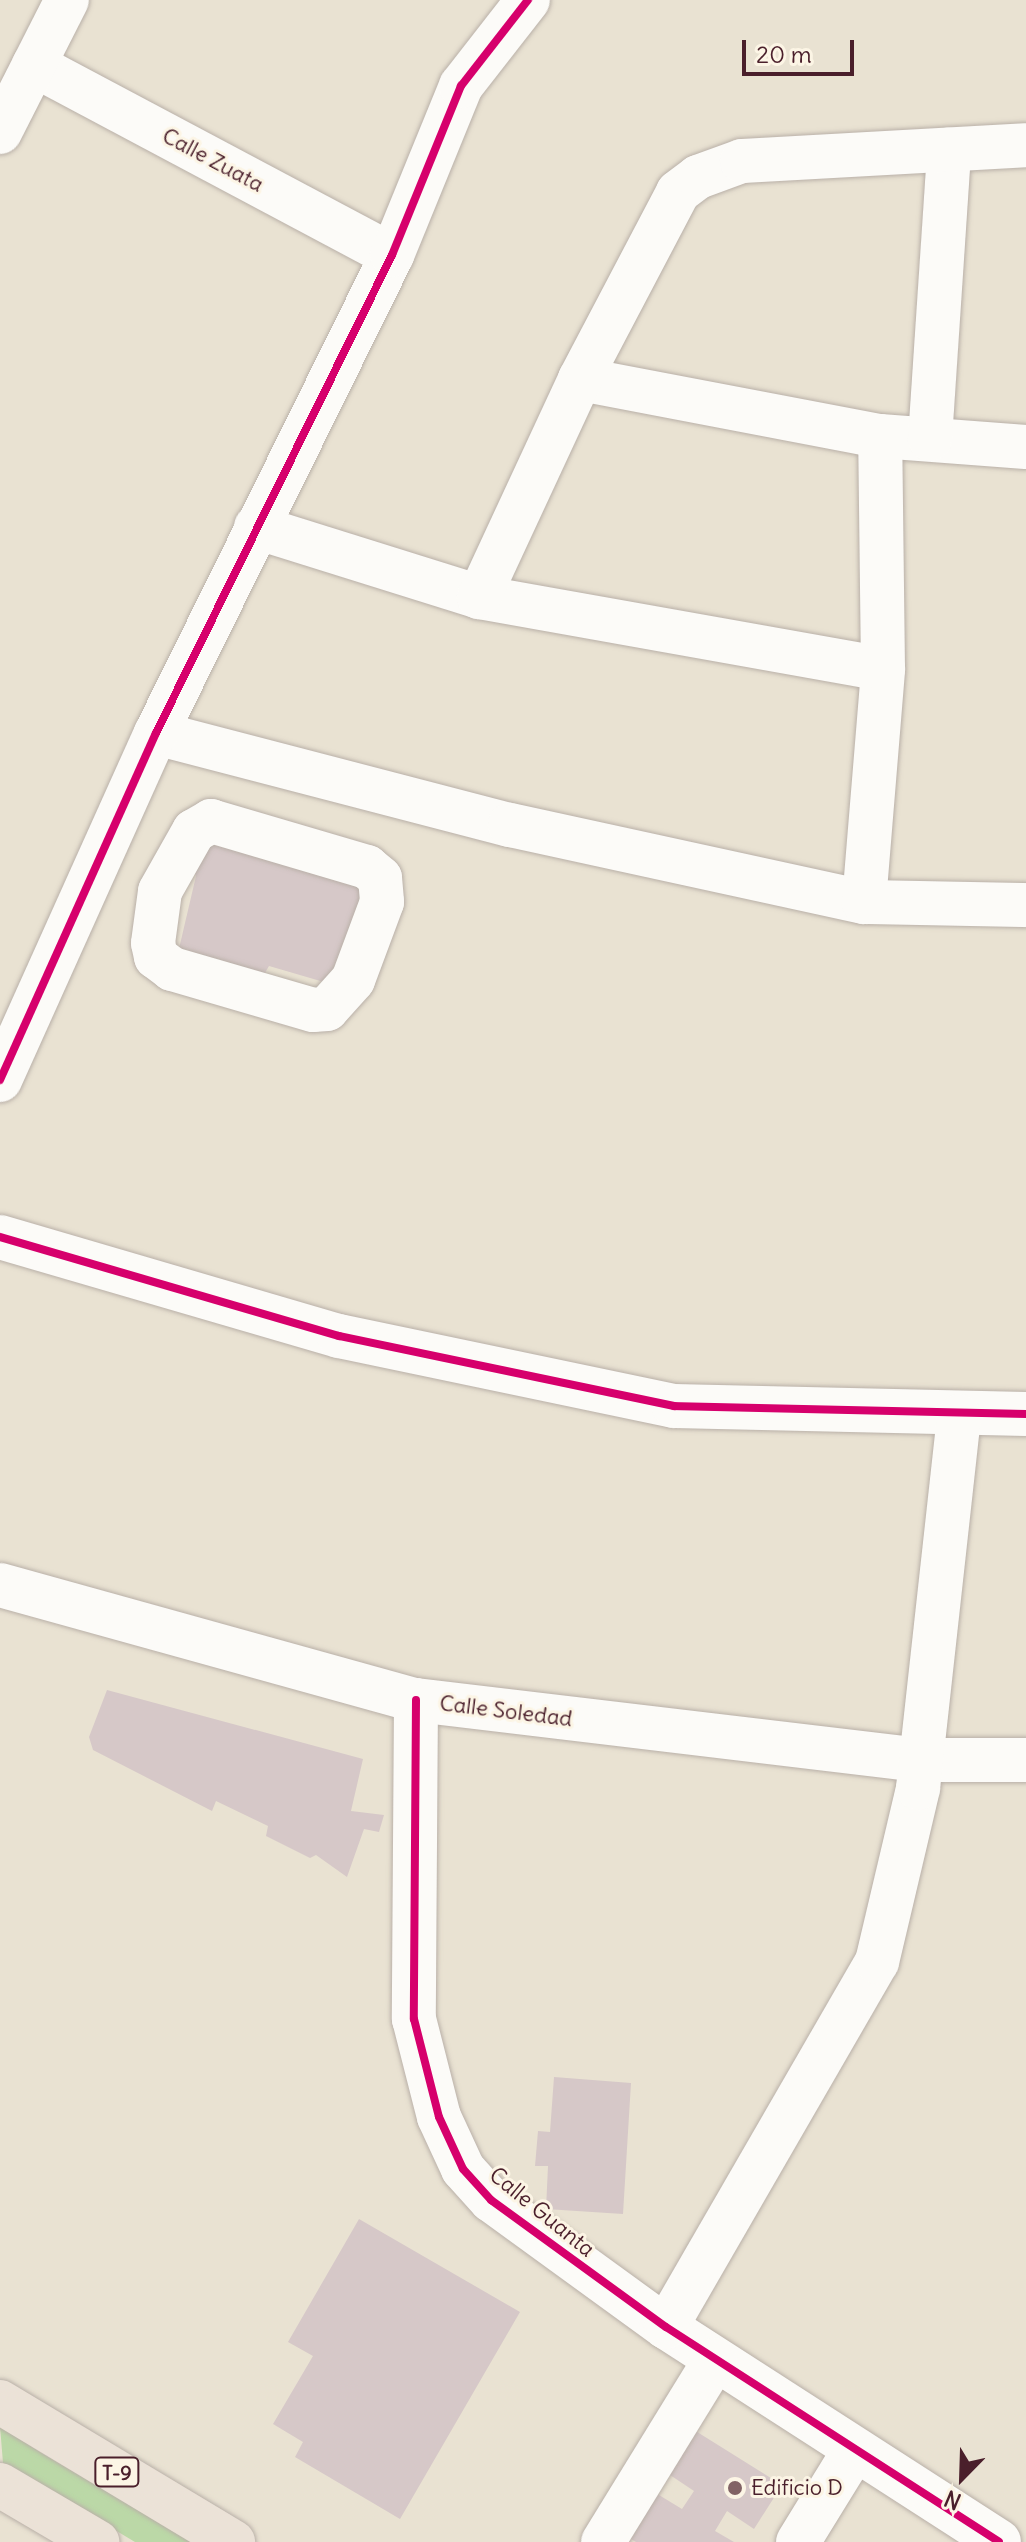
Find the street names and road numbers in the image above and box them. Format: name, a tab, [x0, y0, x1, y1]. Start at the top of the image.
street label: Calle Zuata	[158, 122, 268, 198]
street label: Calle Soledad	[438, 1690, 574, 1732]
street label: Calle Guanta	[484, 2162, 600, 2262]
road number: T-9	[93, 2456, 141, 2488]

